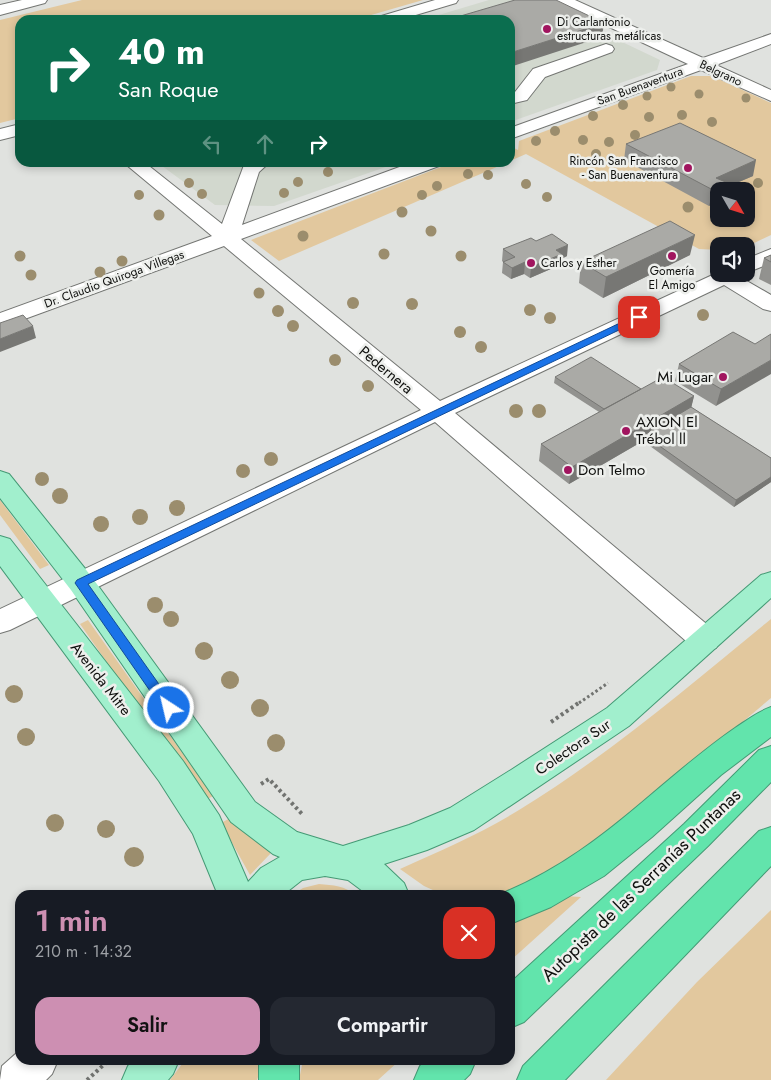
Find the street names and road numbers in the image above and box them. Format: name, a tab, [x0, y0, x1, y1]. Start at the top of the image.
street label: Belgrano	[697, 55, 746, 91]
street label: San Buenaventura	[595, 62, 686, 110]
street label: Dr. Claudio Quiroga Villegas	[42, 245, 187, 313]
street label: Pedernera	[354, 341, 418, 399]
street label: Avenida Mitre	[65, 638, 137, 720]
street label: Colectora Sur	[531, 713, 616, 780]
street label: Autopista de las Serranías Puntanas	[535, 782, 747, 988]

